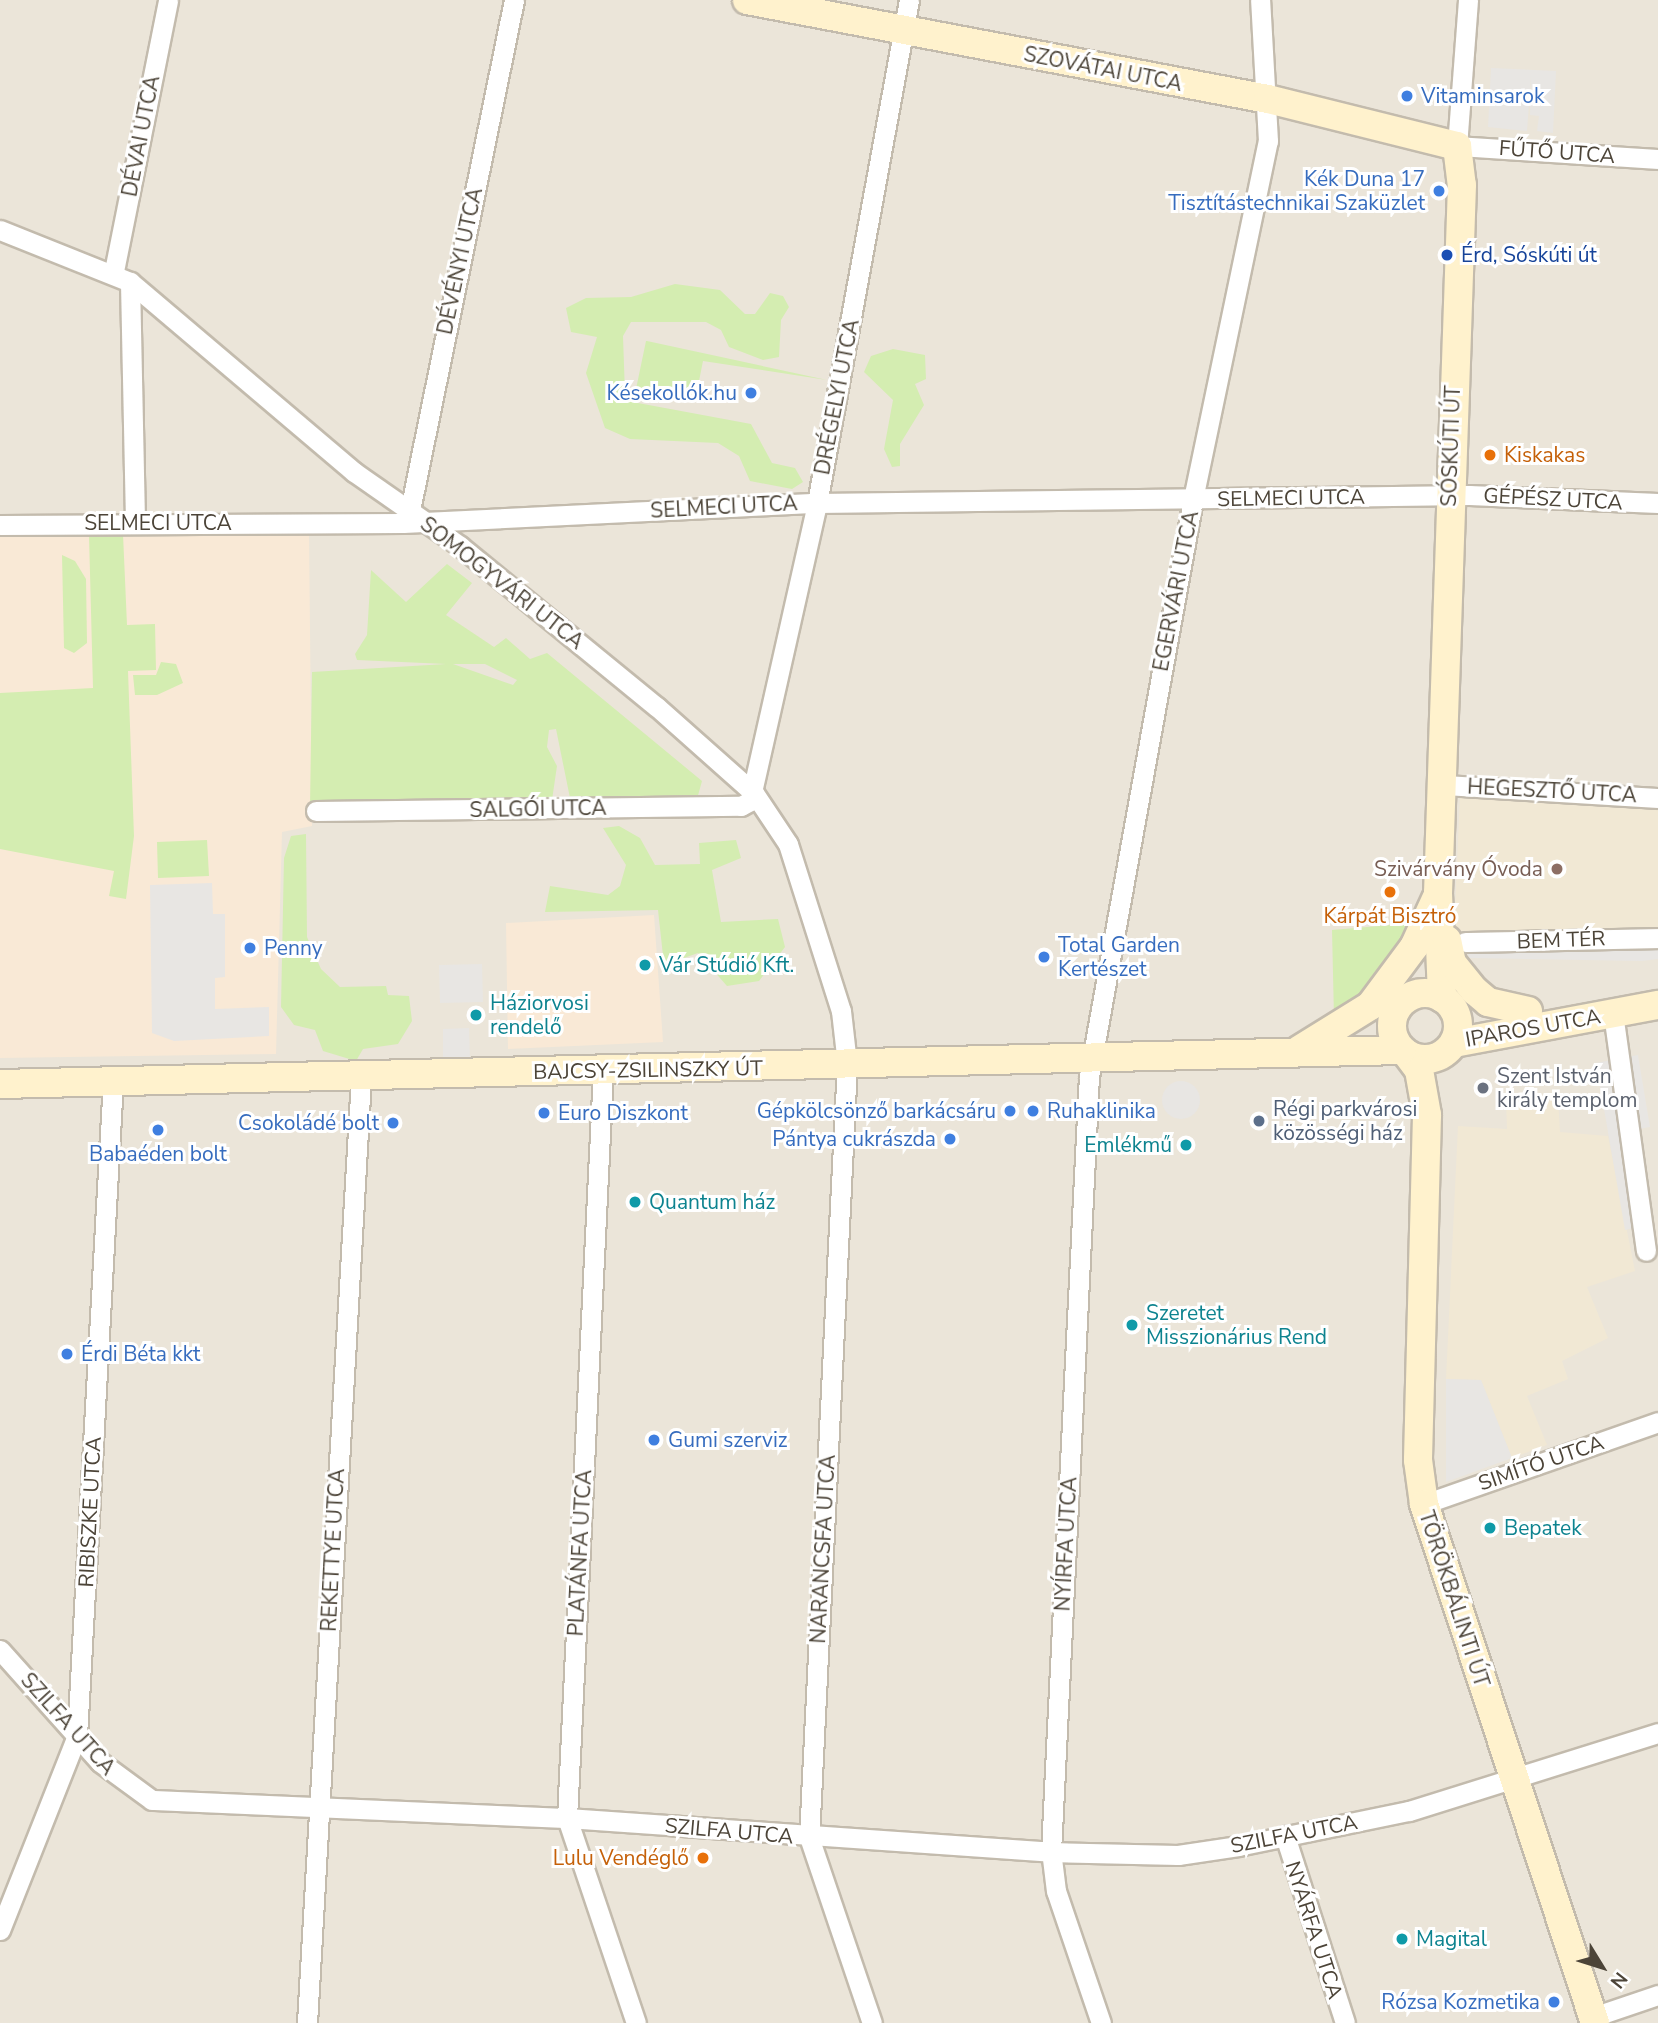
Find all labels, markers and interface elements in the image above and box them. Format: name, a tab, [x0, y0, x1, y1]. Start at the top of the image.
street label: SZOVÁTAI UTCA	[1022, 41, 1184, 97]
street label: DÉVAI UTCA	[117, 73, 165, 199]
place label: Vitaminsarok	[1421, 83, 1544, 109]
marker: Vitaminsarok	[1399, 88, 1415, 104]
street label: FŰTŐ UTCA	[1498, 135, 1616, 169]
place label: Kék Duna 17 Tisztítástechnikai Szaküzlet	[1168, 166, 1425, 216]
marker: Kék Duna 17 Tisztítástechnikai Szaküzlet	[1431, 183, 1447, 199]
street label: DÉVÉNYI UTCA	[432, 185, 488, 337]
place label: Érd, Sóskúti út	[1461, 242, 1597, 268]
marker: Érd, Sóskúti út	[1439, 247, 1455, 263]
street label: DRÉGELYI UTCA	[810, 317, 864, 477]
place label: Késekollók.hu	[607, 380, 737, 406]
marker: Késekollók.hu	[743, 385, 759, 401]
street label: SÓSKÚTI ÚT	[1436, 385, 1466, 507]
place label: Kiskakas	[1504, 442, 1585, 468]
marker: Kiskakas	[1482, 447, 1498, 463]
street label: GÉPÉSZ UTCA	[1483, 483, 1623, 515]
street label: SELMECI UTCA	[1217, 484, 1365, 512]
street label: SELMECI UTCA	[650, 491, 798, 523]
street label: EGERVÁRI UTCA	[1148, 509, 1204, 673]
street label: SELMECI UTCA	[84, 510, 232, 536]
street label: SOMOGYVÁRI UTCA	[415, 511, 589, 655]
street label: HEGESZTŐ UTCA	[1467, 774, 1637, 808]
street label: SALGÓI UTCA	[469, 795, 607, 823]
place label: Szivárvány Óvoda	[1374, 856, 1543, 882]
marker: Szivárvány Óvoda	[1549, 861, 1565, 877]
marker: Kárpát Bisztró	[1382, 884, 1398, 900]
place label: Kárpát Bisztró	[1323, 903, 1457, 929]
street label: BEM TÉR	[1516, 926, 1606, 954]
place label: Total Garden Kertészet	[1058, 932, 1180, 982]
place label: Penny	[264, 935, 323, 961]
marker: Penny	[242, 940, 258, 956]
marker: Total Garden Kertészet	[1036, 949, 1052, 965]
place label: Vár Stúdió Kft.	[659, 952, 794, 978]
marker: Vár Stúdió Kft.	[637, 957, 653, 973]
place label: Háziorvosi rendelő	[490, 990, 589, 1040]
street label: IPAROS UTCA	[1463, 1004, 1603, 1052]
marker: Háziorvosi rendelő	[468, 1007, 484, 1023]
street label: BAJCSY-ZSILINSZKY ÚT	[533, 1055, 763, 1085]
place label: Szent István király templom	[1497, 1063, 1637, 1113]
marker: Szent István király templom	[1475, 1080, 1491, 1096]
place label: Régi parkvárosi közösségi ház	[1273, 1096, 1417, 1146]
place label: Gépkölcsönző barkácsáru	[757, 1098, 996, 1124]
place label: Ruhaklinika	[1047, 1098, 1156, 1124]
place label: Euro Diszkont	[558, 1100, 688, 1126]
marker: Gépkölcsönző barkácsáru	[1002, 1103, 1018, 1119]
marker: Ruhaklinika	[1025, 1103, 1041, 1119]
marker: Euro Diszkont	[536, 1105, 552, 1121]
place label: Csokoládé bolt	[238, 1110, 379, 1136]
marker: Régi parkvárosi közösségi ház	[1251, 1113, 1267, 1129]
marker: Csokoládé bolt	[385, 1115, 401, 1131]
marker: Babaéden bolt	[150, 1122, 166, 1138]
place label: Pántya cukrászda	[772, 1126, 936, 1152]
marker: Pántya cukrászda	[942, 1131, 958, 1147]
place label: Emlékmű	[1084, 1132, 1172, 1158]
marker: Emlékmű	[1178, 1137, 1194, 1153]
place label: Babaéden bolt	[89, 1141, 227, 1167]
place label: Quantum ház	[649, 1189, 775, 1215]
marker: Quantum ház	[627, 1194, 643, 1210]
place label: Szeretet Misszionárius Rend	[1146, 1300, 1327, 1350]
marker: Szeretet Misszionárius Rend	[1124, 1317, 1140, 1333]
place label: Érdi Béta kkt	[81, 1341, 200, 1367]
marker: Érdi Béta kkt	[59, 1346, 75, 1362]
place label: Gumi szerviz	[668, 1427, 788, 1453]
street label: SIMÍTÓ UTCA	[1475, 1430, 1607, 1496]
marker: Gumi szerviz	[646, 1432, 662, 1448]
street label: RIBISZKE UTCA	[73, 1436, 107, 1588]
street label: NARANCSFA UTCA	[805, 1454, 841, 1644]
street label: REKETTYE UTCA	[316, 1468, 350, 1632]
street label: PLATÁNFA UTCA	[563, 1469, 597, 1637]
street label: NYÍRFA UTCA	[1050, 1476, 1082, 1612]
street label: TÖRÖKBÁLINTI ÚT	[1414, 1508, 1494, 1690]
place label: Bepatek	[1504, 1515, 1582, 1541]
marker: Bepatek	[1482, 1520, 1498, 1536]
street label: SZILFA UTCA	[15, 1668, 121, 1780]
street label: SZILFA UTCA	[1228, 1809, 1360, 1859]
street label: SZILFA UTCA	[664, 1813, 794, 1849]
place label: Lulu Vendéglő	[553, 1845, 689, 1871]
marker: Lulu Vendéglő	[695, 1850, 711, 1866]
street label: NYÁRFA UTCA	[1280, 1858, 1348, 2002]
place label: Magital	[1416, 1926, 1487, 1952]
marker: Magital	[1394, 1931, 1410, 1947]
north arrow	[1567, 1932, 1637, 2002]
text: N	[1604, 1966, 1633, 1994]
place label: Rózsa Kozmetika	[1381, 1989, 1540, 2015]
marker: Rózsa Kozmetika	[1546, 1994, 1562, 2010]

